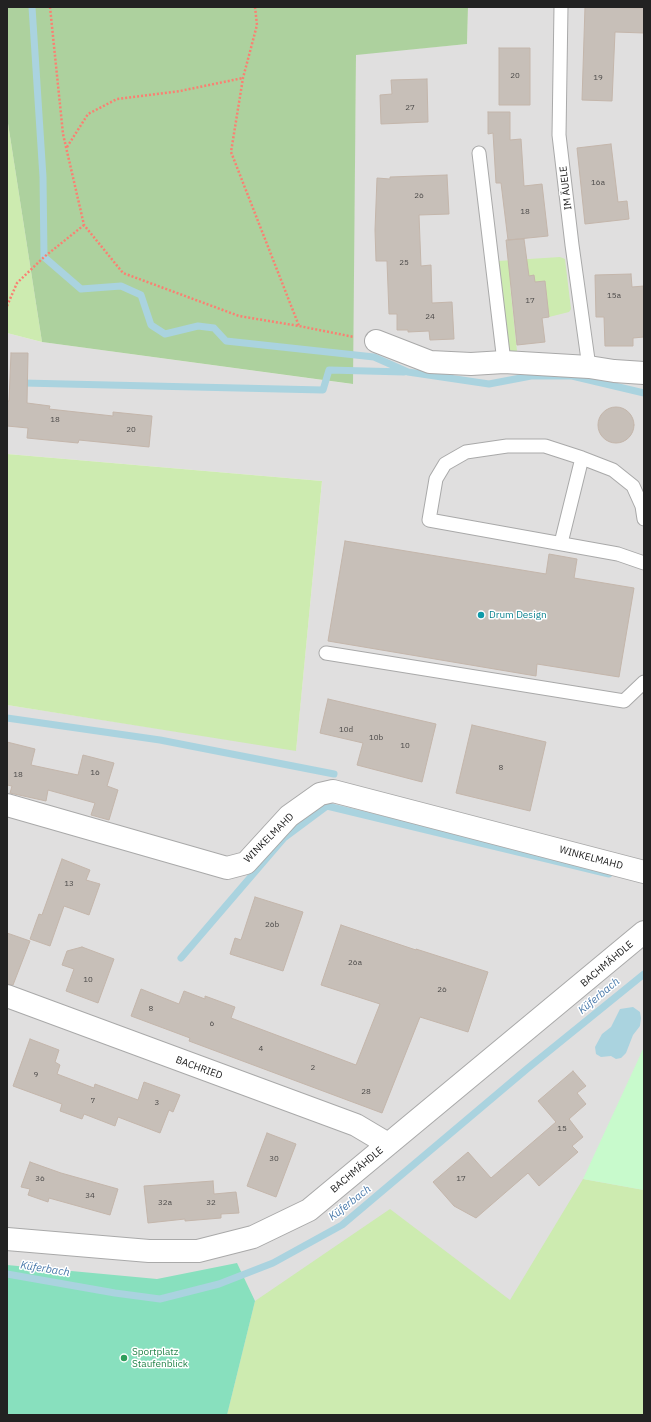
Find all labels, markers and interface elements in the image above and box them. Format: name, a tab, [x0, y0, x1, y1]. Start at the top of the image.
house number: 20	[510, 71, 520, 81]
house number: 19	[593, 73, 603, 83]
house number: 27	[405, 103, 415, 113]
street label: IM ÄUELE	[557, 165, 575, 211]
house number: 16a	[591, 178, 605, 188]
house number: 26	[414, 191, 424, 201]
house number: 18	[520, 207, 530, 217]
house number: 25	[399, 258, 409, 268]
house number: 15a	[607, 291, 621, 301]
house number: 17	[525, 296, 535, 306]
house number: 24	[425, 312, 435, 322]
house number: 18	[50, 415, 60, 425]
house number: 20	[126, 425, 136, 435]
place label: Drum Design	[489, 609, 547, 621]
marker: Drum Design	[476, 610, 486, 620]
house number: 10d	[339, 725, 353, 735]
house number: 10b	[369, 733, 383, 743]
house number: 10	[400, 741, 410, 751]
house number: 8	[499, 763, 503, 773]
house number: 16	[90, 768, 100, 778]
house number: 18	[13, 770, 23, 780]
street label: WINKELMAHD	[242, 811, 296, 865]
street label: WINKELMAHD	[558, 844, 624, 872]
house number: 13	[64, 879, 74, 889]
house number: 26b	[265, 920, 279, 930]
street label: BACHMÄHDLE	[578, 938, 636, 990]
house number: 26a	[348, 958, 362, 968]
house number: 10	[83, 975, 93, 985]
water label: Küferbach	[576, 975, 622, 1017]
house number: 26	[437, 985, 447, 995]
house number: 8	[149, 1004, 153, 1014]
house number: 6	[210, 1019, 214, 1029]
house number: 4	[259, 1044, 263, 1054]
street label: BACHRIED	[174, 1054, 224, 1082]
house number: 2	[311, 1063, 315, 1073]
house number: 9	[34, 1070, 38, 1080]
house number: 28	[361, 1087, 371, 1097]
house number: 7	[91, 1096, 95, 1106]
house number: 3	[155, 1098, 159, 1108]
house number: 15	[557, 1124, 567, 1134]
street label: BACHMÄHDLE	[328, 1144, 386, 1196]
house number: 30	[269, 1154, 279, 1164]
house number: 36	[35, 1174, 45, 1184]
house number: 17	[456, 1174, 466, 1184]
water label: Küferbach	[326, 1182, 374, 1224]
house number: 34	[85, 1191, 95, 1201]
house number: 32a	[158, 1198, 172, 1208]
house number: 32	[206, 1198, 216, 1208]
water label: Küferbach	[19, 1259, 71, 1279]
place label: Sportplatz Staufenblick	[132, 1346, 188, 1370]
marker: Sportplatz Staufenblick	[119, 1353, 129, 1363]

